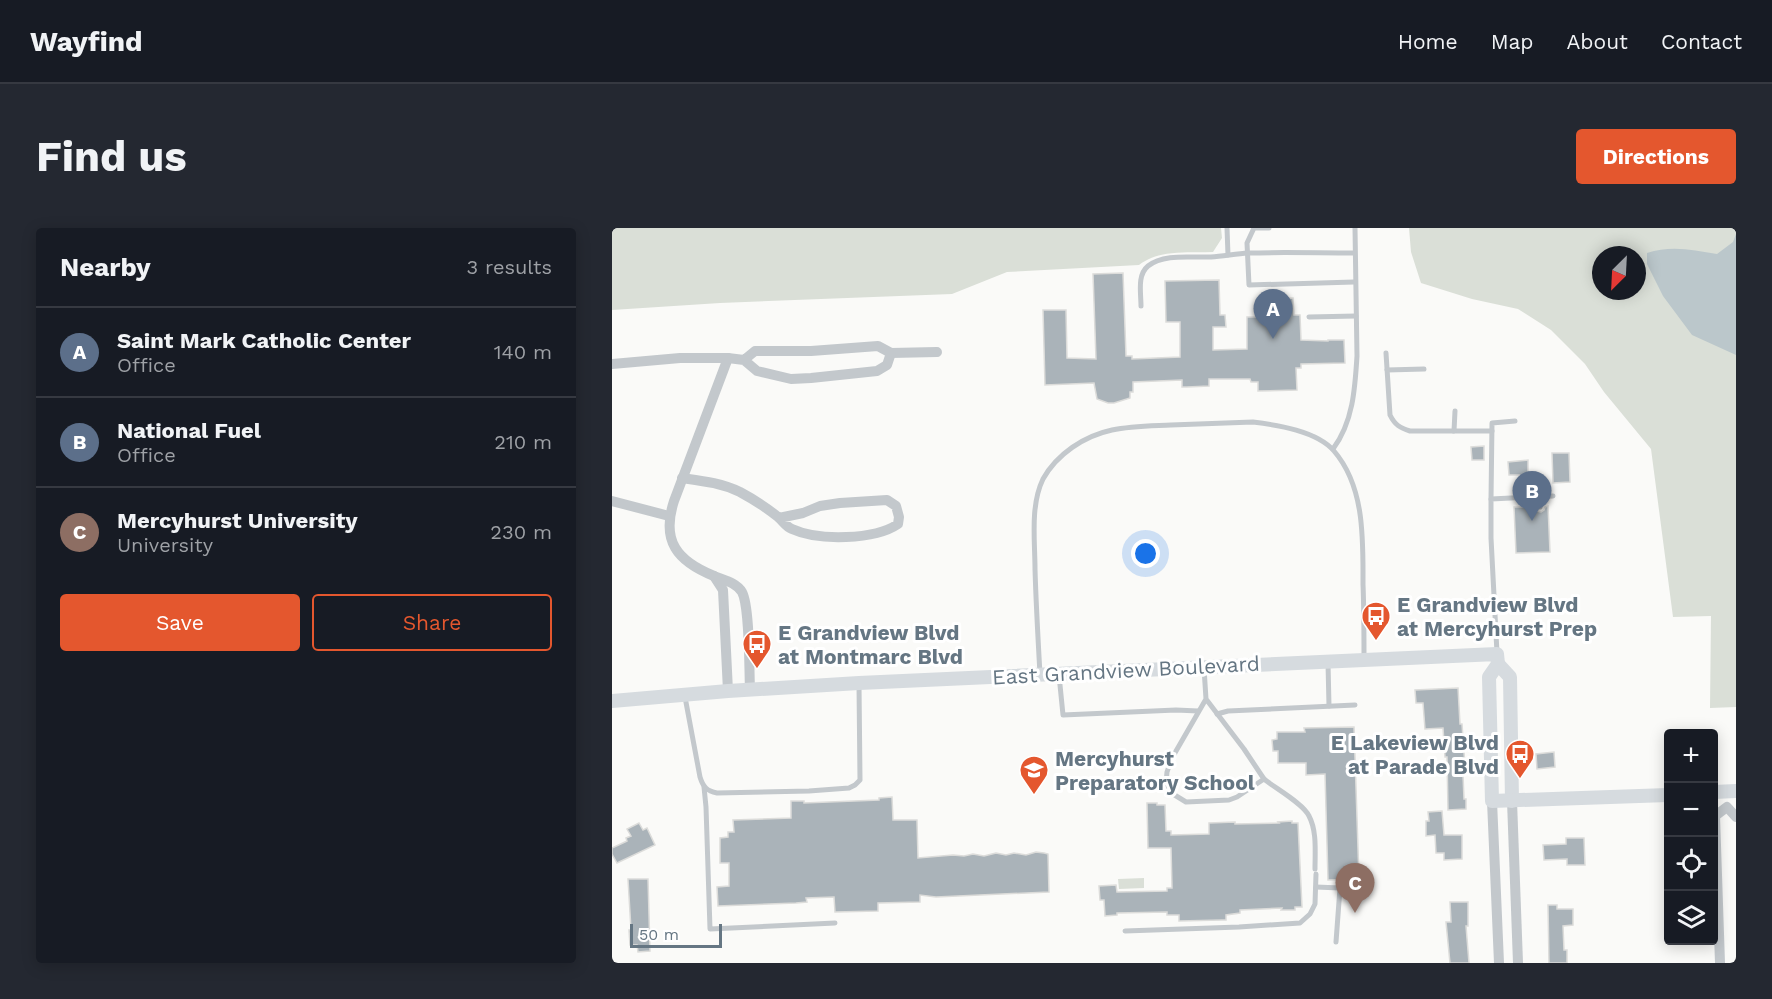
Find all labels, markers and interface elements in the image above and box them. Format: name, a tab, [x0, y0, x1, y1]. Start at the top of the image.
text: Wayfind	[30, 25, 143, 58]
text: Home	[1398, 29, 1458, 54]
text: Map	[1491, 29, 1534, 54]
text: About	[1567, 29, 1628, 54]
text: Contact	[1661, 29, 1742, 54]
button: Directions	[1576, 129, 1736, 184]
text: Find us	[36, 132, 187, 181]
north arrow	[1592, 246, 1646, 300]
text: Nearby	[60, 252, 151, 282]
text: 3 results	[467, 255, 552, 279]
pin: A	[1254, 290, 1292, 339]
text: Saint Mark Catholic Center	[117, 328, 411, 353]
text: A	[73, 340, 86, 364]
text: 140 m	[494, 340, 552, 364]
text: Office	[117, 353, 176, 377]
text: National Fuel	[117, 418, 261, 443]
text: B	[73, 430, 86, 454]
text: 210 m	[494, 430, 552, 454]
text: Office	[117, 443, 176, 467]
pin: B	[1512, 472, 1552, 521]
text: Mercyhurst University	[117, 508, 358, 533]
text: C	[73, 520, 86, 544]
text: 230 m	[490, 520, 552, 544]
text: University	[117, 533, 213, 557]
your location	[1131, 539, 1160, 568]
place label: E Grandview Blvd at Mercyhurst Prep	[1397, 592, 1597, 641]
button: Save	[60, 594, 300, 651]
button: Share	[312, 594, 552, 651]
bus stop icon: E Grandview Blvd at Mercyhurst Prep	[1360, 600, 1392, 642]
place label: E Grandview Blvd at Montmarc Blvd	[778, 620, 963, 669]
bus stop icon: E Grandview Blvd at Montmarc Blvd	[741, 628, 773, 670]
street label: East Grandview Boulevard	[992, 651, 1260, 689]
map controls	[1664, 729, 1718, 945]
button: +	[1664, 729, 1718, 783]
place label: E Lakeview Blvd at Parade Blvd	[1331, 730, 1499, 779]
bus stop icon: E Lakeview Blvd at Parade Blvd	[1504, 738, 1536, 780]
place label: Mercyhurst Preparatory School	[1055, 746, 1255, 795]
school or university icon: Mercyhurst Preparatory School	[1018, 754, 1050, 796]
button: −	[1664, 783, 1718, 837]
button: locate	[1664, 837, 1718, 891]
pin: C	[1336, 864, 1374, 913]
button: layers	[1664, 891, 1718, 945]
scale bar	[630, 921, 722, 948]
text: 50 m	[639, 925, 679, 944]

